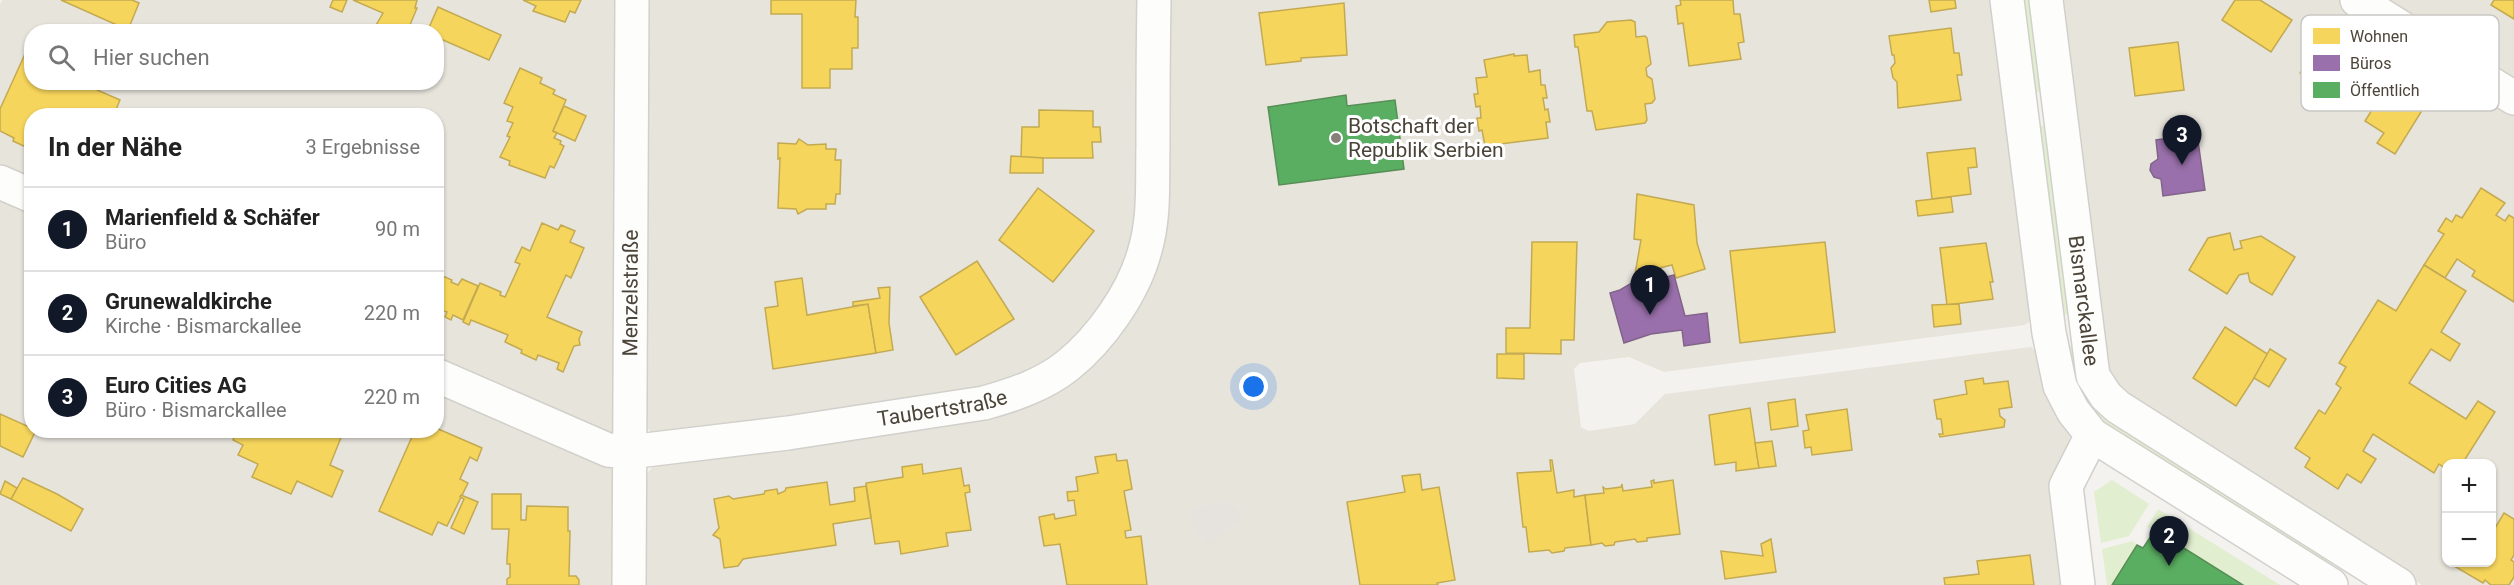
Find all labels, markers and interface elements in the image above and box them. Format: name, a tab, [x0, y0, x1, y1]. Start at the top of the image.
legend	[2301, 15, 2499, 111]
search box	[24, 24, 444, 90]
text: Wohnen	[2350, 27, 2408, 46]
icon: search	[45, 41, 78, 74]
text: Hier suchen	[93, 45, 210, 70]
text: Büros	[2350, 54, 2391, 73]
text: Öffentlich	[2350, 81, 2419, 100]
place label: Botschaft der Republik Serbien	[1348, 114, 1504, 162]
pin: 3	[2162, 116, 2202, 165]
marker: Botschaft der Republik Serbien	[1329, 131, 1343, 145]
text: In der Nähe	[48, 132, 182, 162]
text: 3 Ergebnisse	[306, 135, 420, 159]
text: Marienfield & Schäfer	[105, 205, 320, 230]
text: 1	[62, 217, 73, 241]
text: 90 m	[375, 217, 420, 241]
street label: Menzelstraße	[618, 229, 643, 357]
text: Büro	[105, 230, 146, 254]
street label: Bismarckallee	[2064, 234, 2104, 367]
pin: 1	[1630, 266, 1670, 315]
text: Grunewaldkirche	[105, 289, 272, 314]
text: 2	[62, 301, 73, 325]
text: 220 m	[364, 301, 420, 325]
text: Kirche · Bismarckallee	[105, 314, 301, 338]
your location	[1239, 372, 1268, 401]
text: Euro Cities AG	[105, 373, 247, 398]
text: 3	[62, 385, 73, 409]
text: 220 m	[364, 385, 420, 409]
street label: Taubertstraße	[876, 385, 1010, 431]
text: Büro · Bismarckallee	[105, 398, 287, 422]
map controls	[2442, 459, 2496, 567]
button: +	[2442, 459, 2496, 513]
button: −	[2442, 513, 2496, 567]
pin: 2	[2150, 516, 2188, 566]

